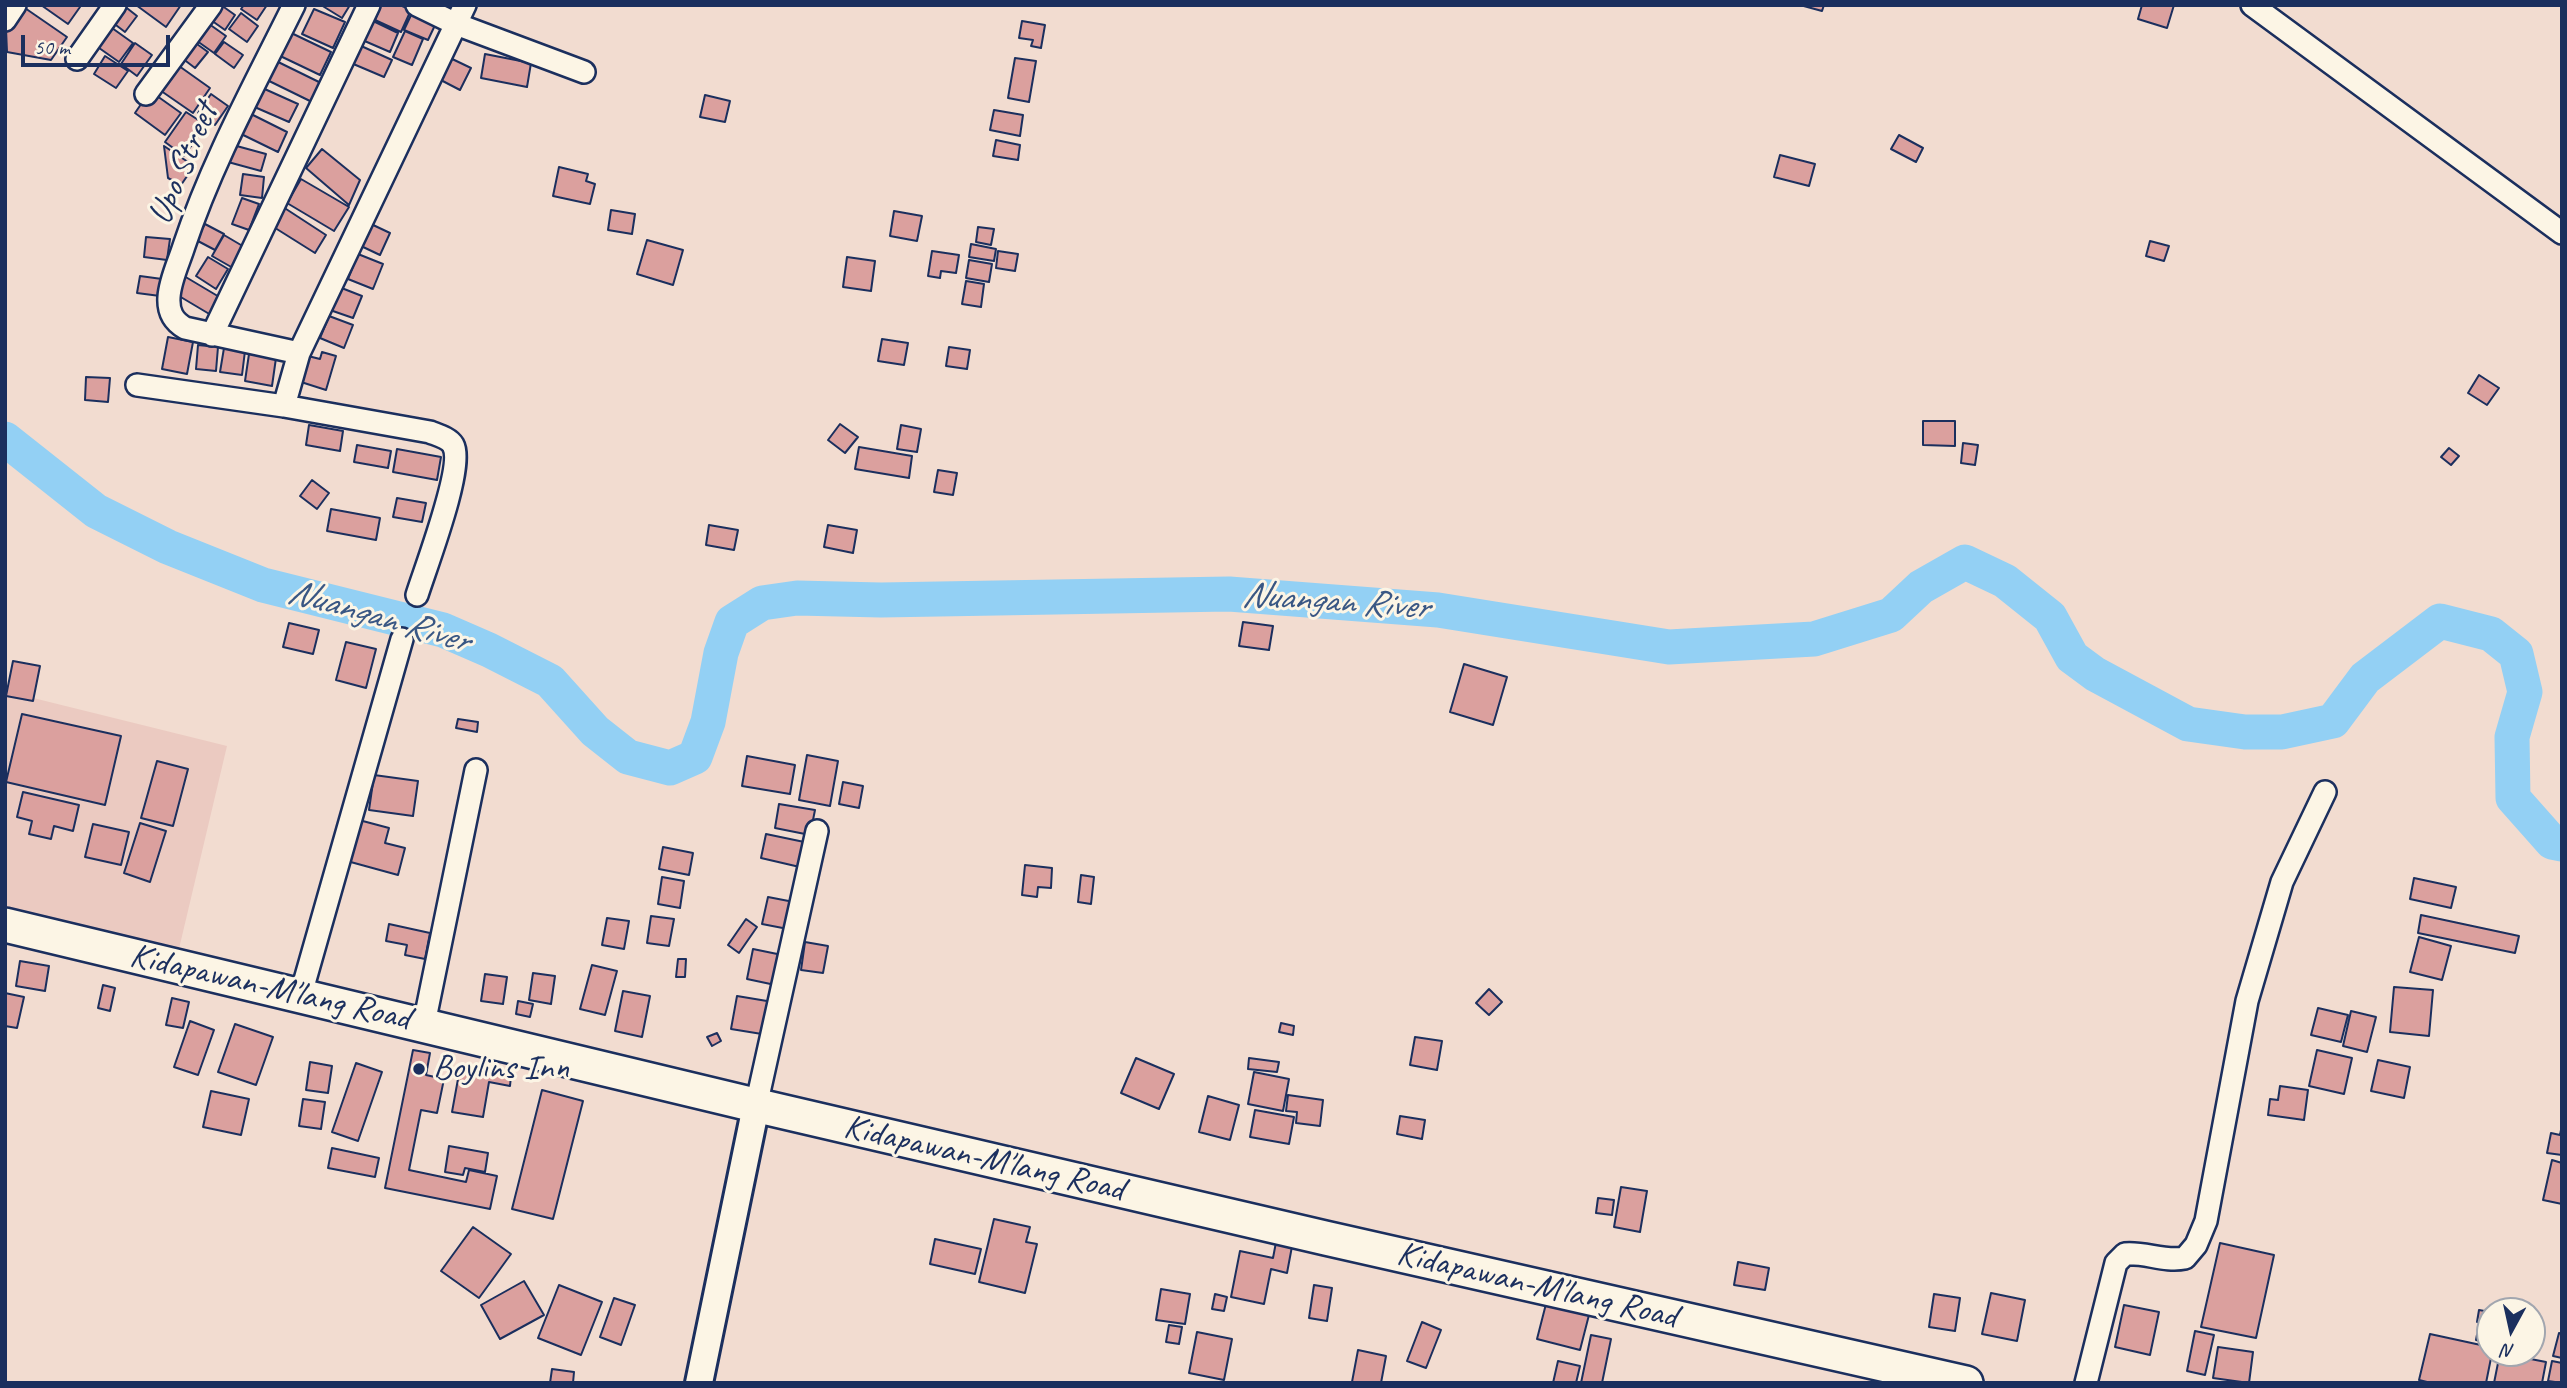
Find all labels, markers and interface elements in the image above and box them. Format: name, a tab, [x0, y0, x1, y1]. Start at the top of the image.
scale bar	[24, 21, 173, 65]
text: 50 m	[34, 34, 70, 60]
street label: Upo Street	[140, 97, 228, 231]
water label: Nuangan River	[282, 570, 474, 664]
water label: Nuangan River	[1241, 573, 1429, 631]
street label: Kidapawan-M'lang Road	[126, 935, 414, 1041]
place label: Boylins Inn	[433, 1048, 569, 1090]
marker: Boylins Inn	[411, 1061, 427, 1077]
street label: Kidapawan-M'lang Road	[840, 1106, 1128, 1212]
street label: Kidapawan-M'lang Road	[1393, 1233, 1681, 1339]
north arrow	[2476, 1297, 2546, 1367]
text: N	[2501, 1338, 2516, 1364]

